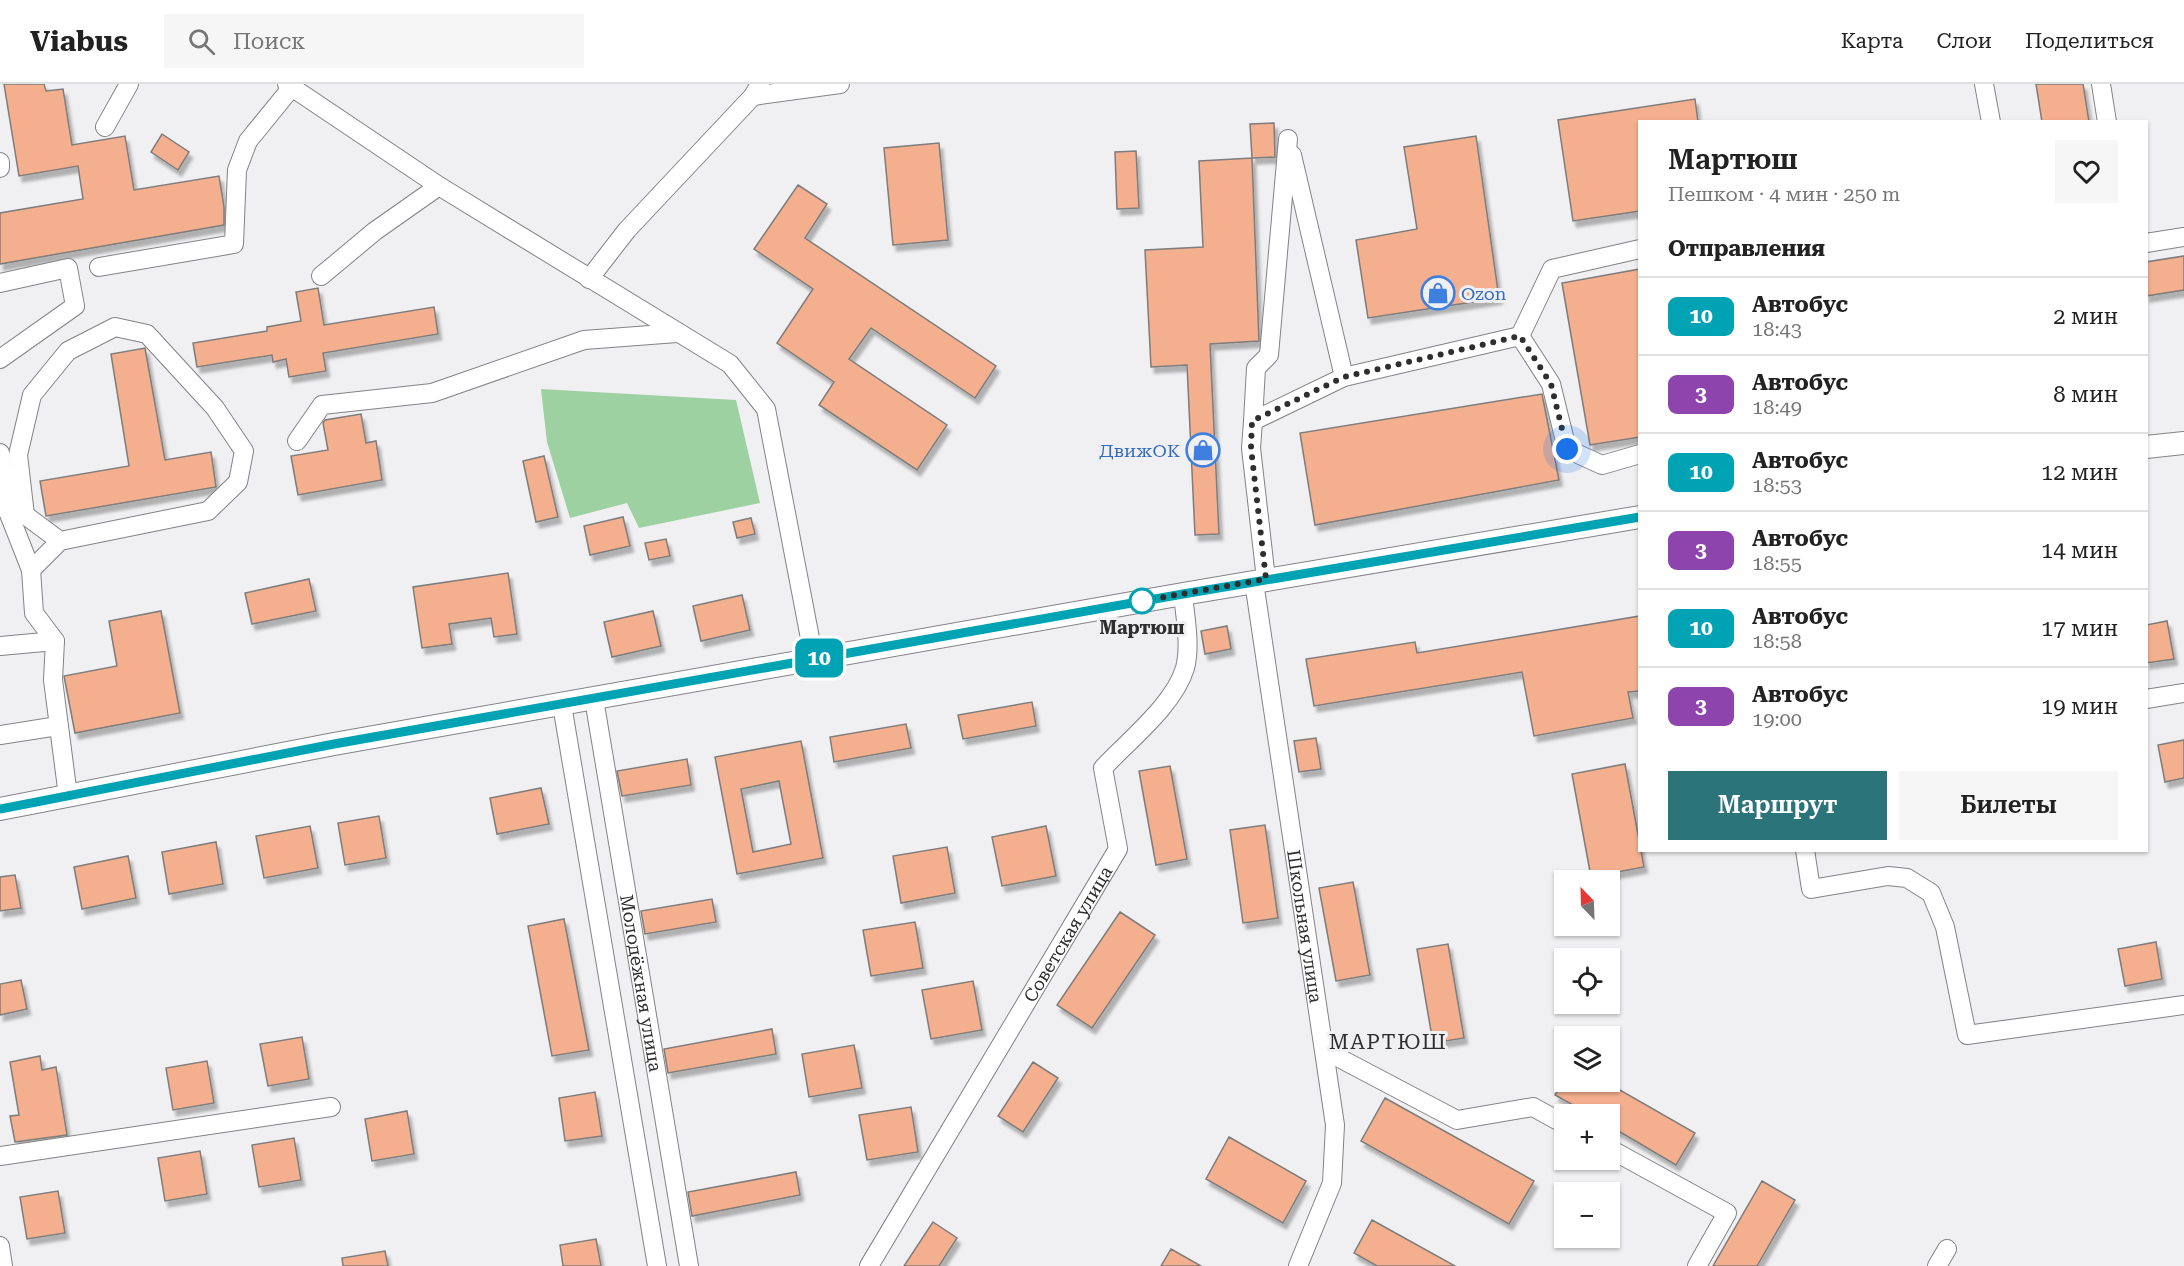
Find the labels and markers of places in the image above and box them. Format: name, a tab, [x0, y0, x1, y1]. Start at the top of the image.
shop icon: Ozon	[1420, 275, 1456, 311]
place label: Ozon	[1461, 283, 1507, 304]
shop icon: ДвижОК	[1185, 432, 1221, 468]
place label: ДвижОК	[1099, 440, 1180, 461]
marker: Мартюш	[1129, 588, 1155, 614]
place label: Мартюш	[1099, 617, 1185, 638]

